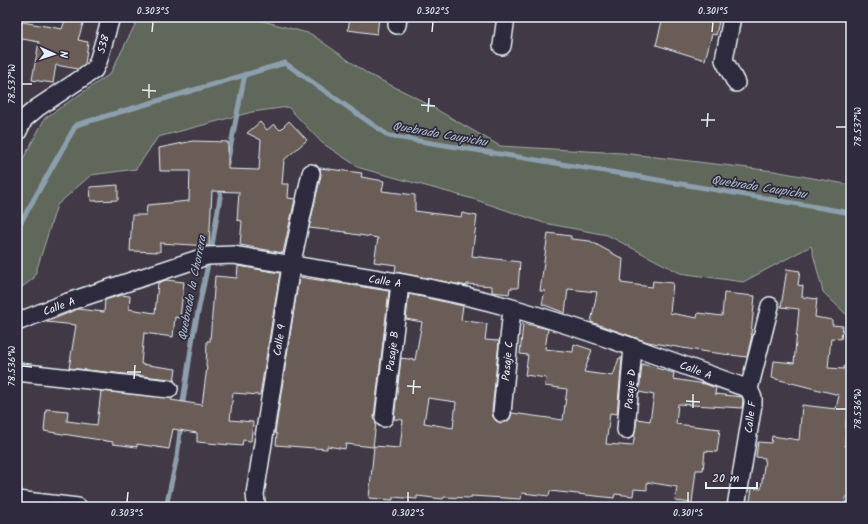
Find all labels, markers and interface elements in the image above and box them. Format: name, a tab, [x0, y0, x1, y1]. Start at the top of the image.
text: 0.303°S	[137, 3, 170, 19]
text: 0.302°S	[417, 3, 450, 19]
text: 0.301°S	[698, 3, 729, 19]
street label: S38	[93, 32, 115, 56]
north arrow	[34, 34, 74, 74]
text: N	[54, 51, 72, 58]
text: 78.537°W	[4, 64, 20, 104]
text: 78.537°W	[850, 107, 866, 147]
water label: Quebrada Caupichu	[391, 117, 490, 152]
water label: Quebrada Caupichu	[710, 171, 809, 205]
water label: Quebrada la Chorrera	[173, 233, 212, 342]
street label: Calle A	[367, 271, 403, 294]
street label: Calle A	[41, 293, 78, 321]
street label: Calle 9	[269, 322, 291, 357]
street label: Pasaje B	[382, 330, 404, 372]
street label: Pasaje C	[497, 340, 519, 382]
text: 78.536°W	[4, 345, 20, 386]
street label: Calle A	[677, 357, 715, 385]
street label: Pasaje D	[620, 368, 642, 410]
text: 78.536°W	[850, 388, 866, 429]
street label: Calle F	[740, 399, 762, 434]
scale bar	[706, 464, 757, 490]
text: 20 m	[712, 469, 740, 488]
text: 0.303°S	[111, 505, 144, 521]
text: 0.302°S	[392, 505, 425, 521]
text: 0.301°S	[673, 505, 704, 521]

